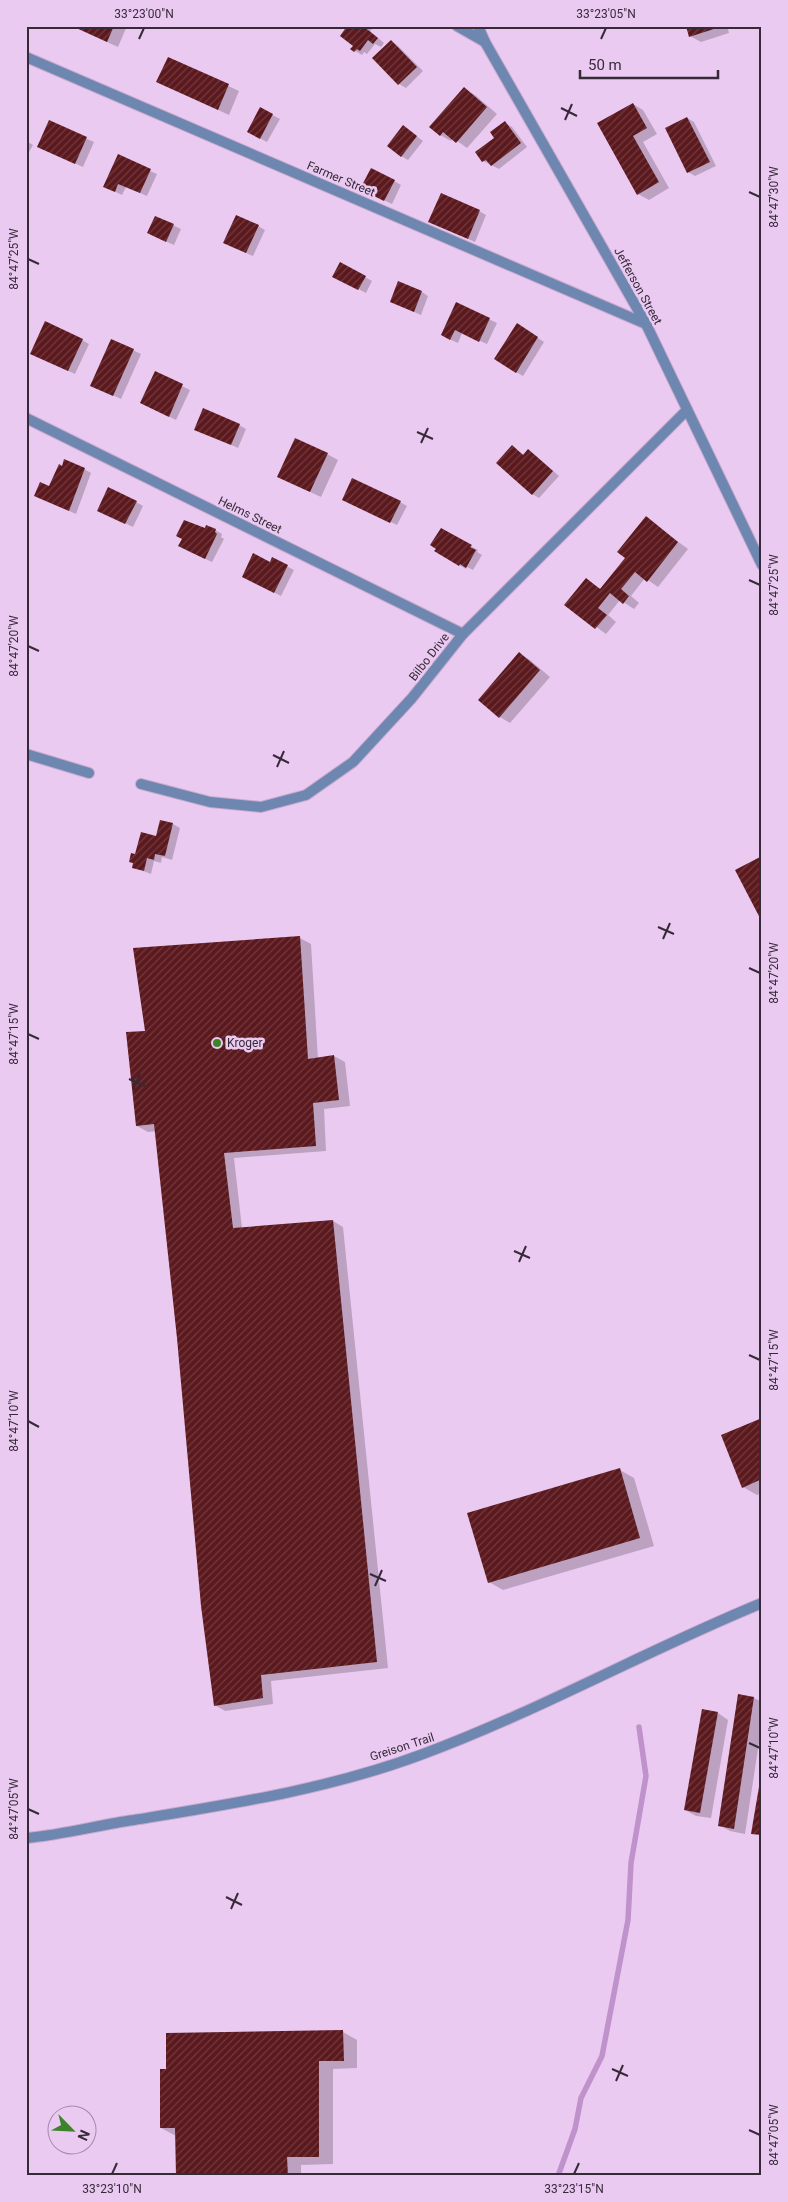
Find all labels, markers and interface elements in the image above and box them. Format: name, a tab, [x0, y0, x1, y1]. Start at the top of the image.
text: 33°23'00"N	[114, 7, 174, 21]
text: 33°23'05"N	[576, 7, 636, 21]
scale bar	[580, 48, 718, 80]
text: 50 m	[588, 56, 622, 74]
street label: Farmer Street	[305, 158, 377, 200]
text: 84°47'30"W	[767, 166, 781, 228]
text: 84°47'25"W	[7, 228, 21, 290]
street label: Jefferson Street	[611, 245, 665, 327]
street label: Helms Street	[216, 494, 284, 536]
text: 84°47'25"W	[767, 554, 781, 616]
text: 84°47'20"W	[7, 615, 21, 677]
street label: Bilbo Drive	[406, 630, 452, 684]
text: 84°47'20"W	[767, 942, 781, 1004]
text: 84°47'15"W	[7, 1003, 21, 1065]
place label: Kroger	[227, 1036, 263, 1050]
marker: Kroger	[211, 1037, 223, 1049]
text: 84°47'15"W	[767, 1329, 781, 1391]
text: 84°47'10"W	[7, 1390, 21, 1452]
text: 84°47'10"W	[767, 1717, 781, 1779]
street label: Greison Trail	[368, 1730, 436, 1764]
text: 84°47'05"W	[7, 1778, 21, 1840]
north arrow	[48, 2104, 98, 2154]
text: 84°47'05"W	[767, 2104, 781, 2166]
text: N	[75, 2128, 93, 2143]
text: 33°23'10"N	[82, 2182, 142, 2196]
text: 33°23'15"N	[544, 2182, 604, 2196]

